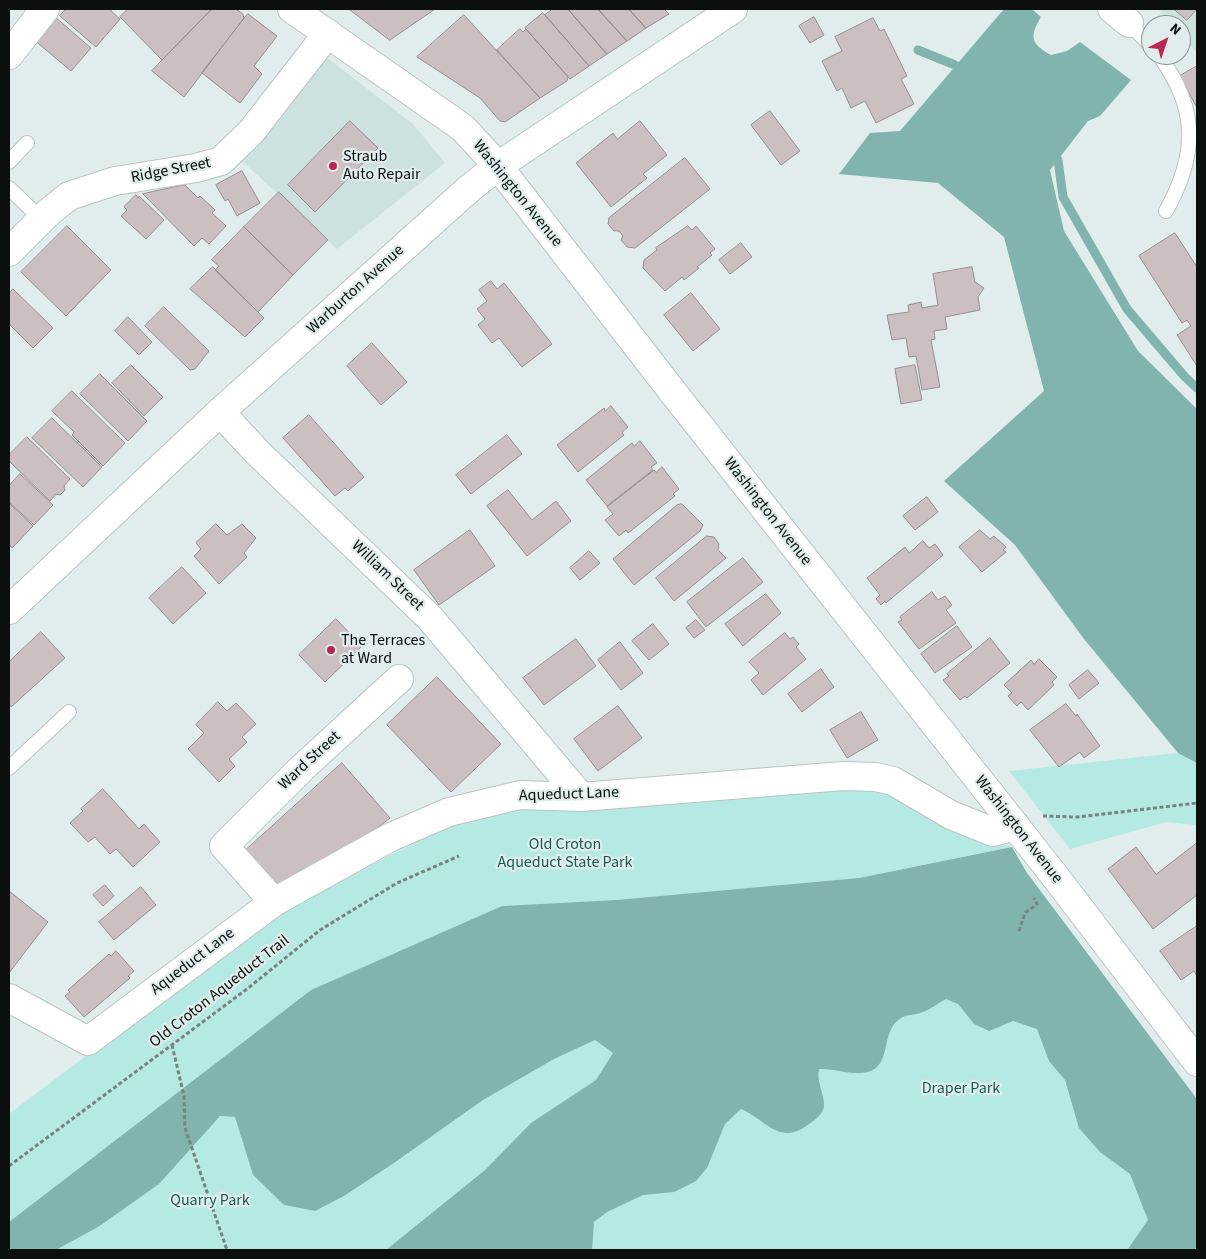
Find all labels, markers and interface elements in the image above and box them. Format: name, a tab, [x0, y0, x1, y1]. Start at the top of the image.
north arrow	[1141, 15, 1191, 65]
text: N	[1165, 19, 1185, 40]
street label: Washington Avenue	[468, 137, 566, 251]
place label: Straub Auto Repair	[343, 147, 420, 185]
street label: Ridge Street	[129, 154, 213, 188]
marker: Straub Auto Repair	[327, 160, 339, 172]
street label: Warburton Avenue	[303, 241, 409, 339]
street label: Washington Avenue	[719, 454, 815, 570]
street label: William Street	[347, 537, 427, 615]
place label: The Terraces at Ward	[341, 631, 425, 669]
marker: The Terraces at Ward	[325, 644, 337, 656]
street label: Ward Street	[275, 727, 345, 795]
street label: Washington Avenue	[970, 772, 1066, 888]
street label: Aqueduct Lane	[519, 784, 619, 806]
park label: Old Croton Aqueduct State Park	[498, 835, 632, 873]
street label: Aqueduct Lane	[147, 924, 239, 1000]
street label: Old Croton Aqueduct Trail	[146, 931, 294, 1053]
park label: Draper Park	[922, 1079, 1000, 1099]
park label: Quarry Park	[170, 1191, 250, 1211]

